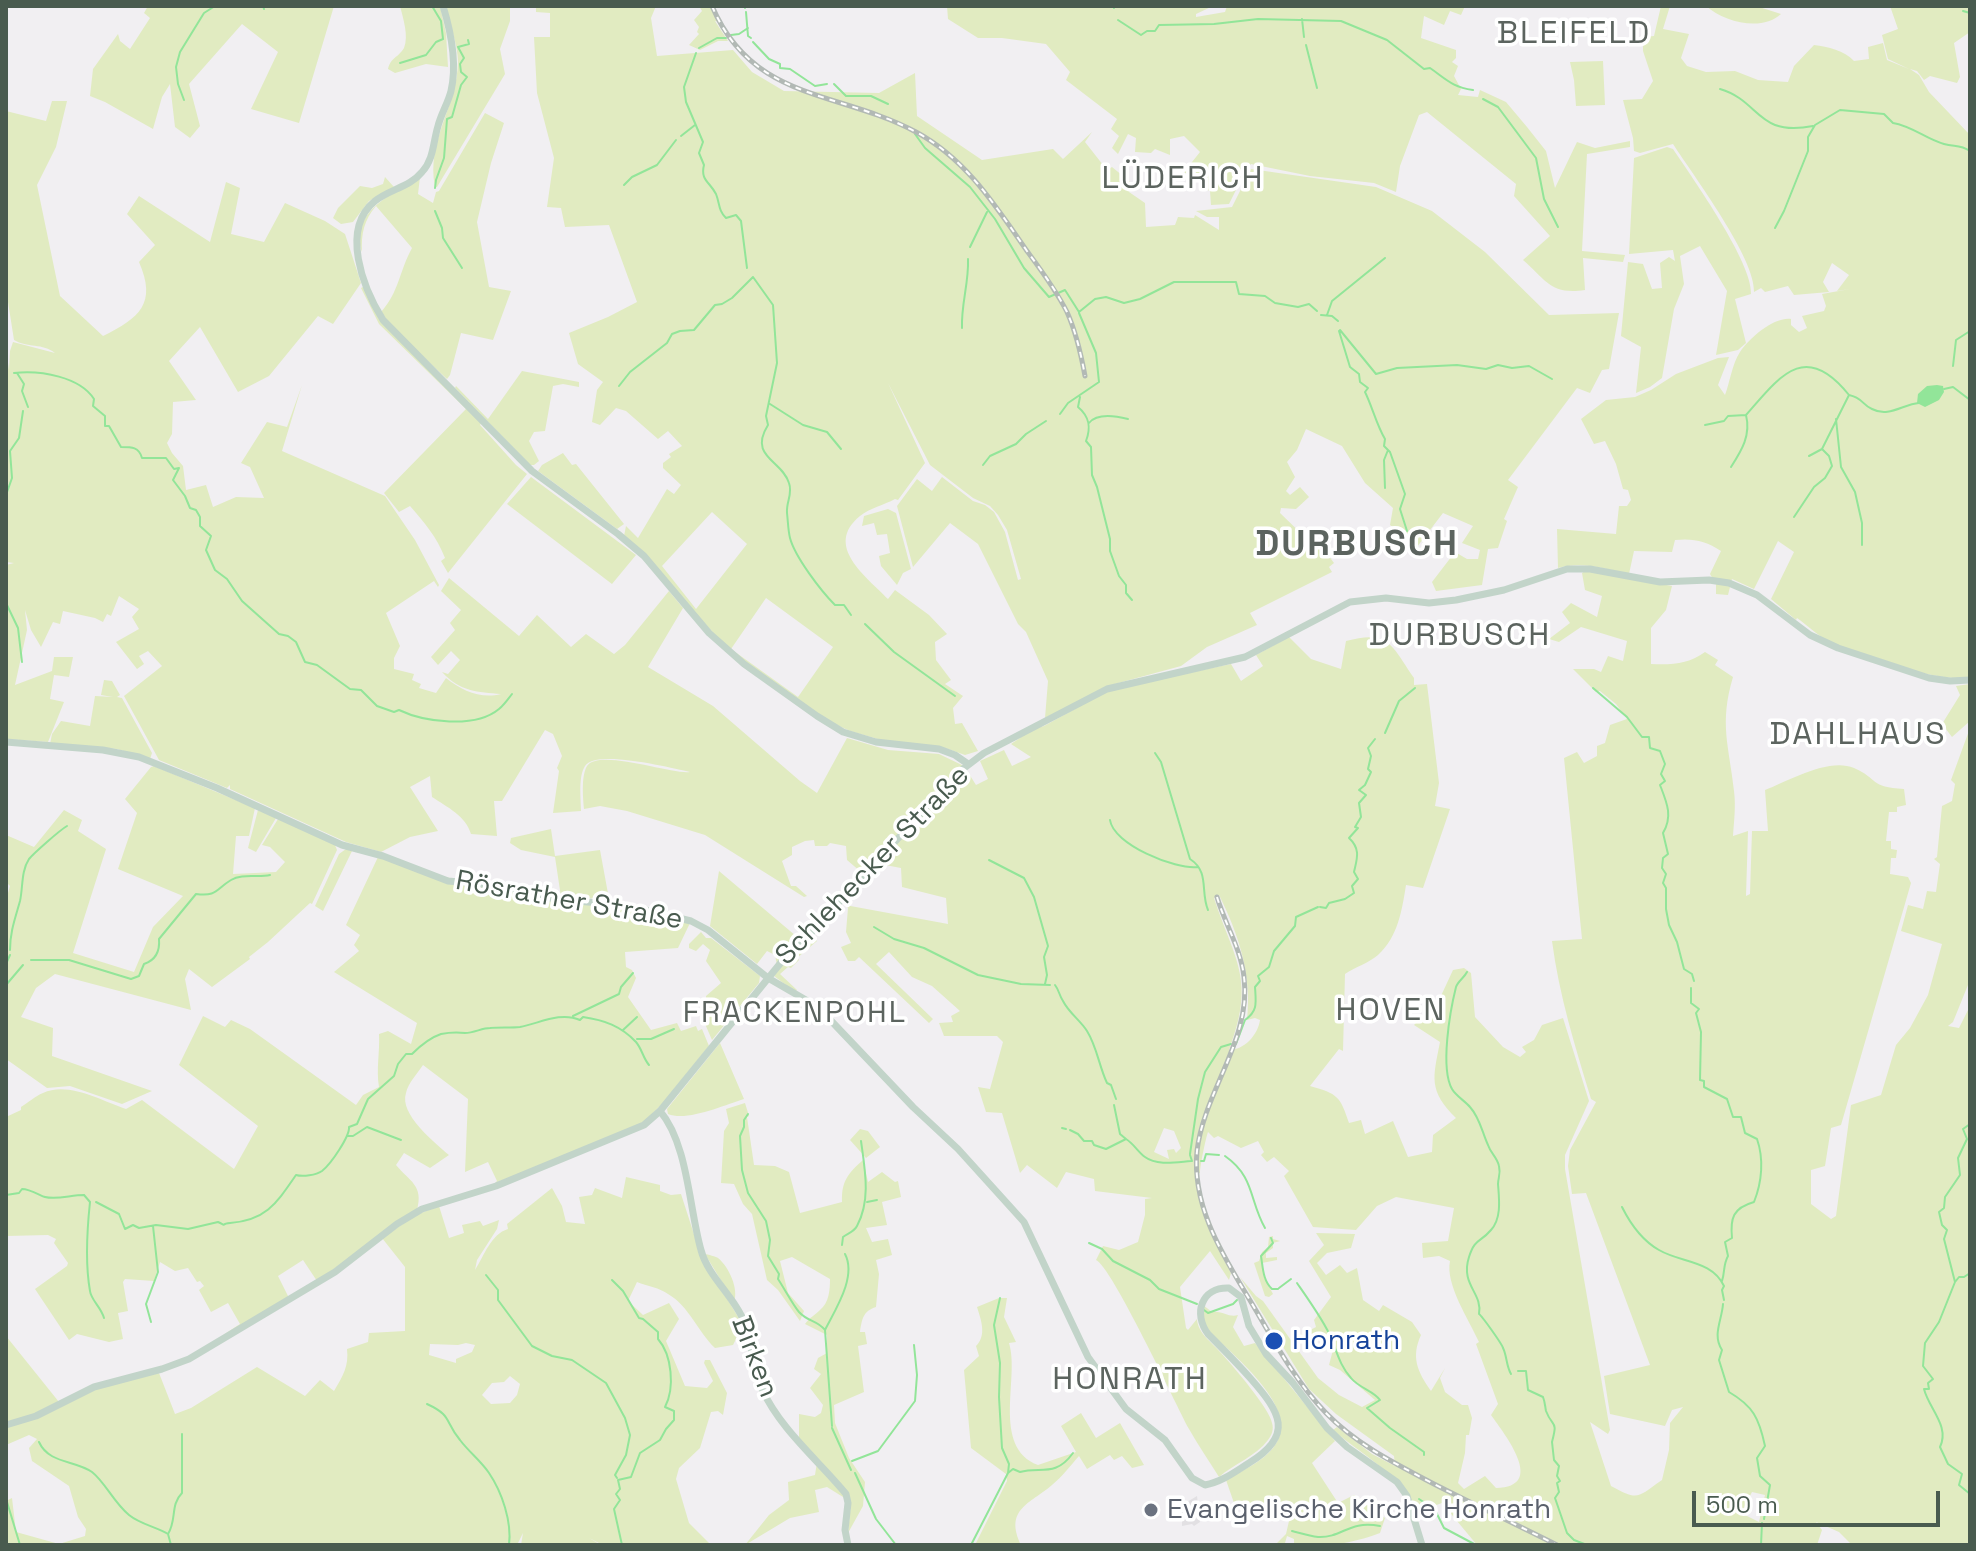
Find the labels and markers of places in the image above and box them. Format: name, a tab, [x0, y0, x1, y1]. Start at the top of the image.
place label: Honrath	[1292, 1324, 1400, 1358]
marker: Honrath	[1263, 1330, 1285, 1352]
place label: Evangelische Kirche Honrath	[1167, 1493, 1551, 1527]
marker: Evangelische Kirche Honrath	[1142, 1501, 1160, 1519]

